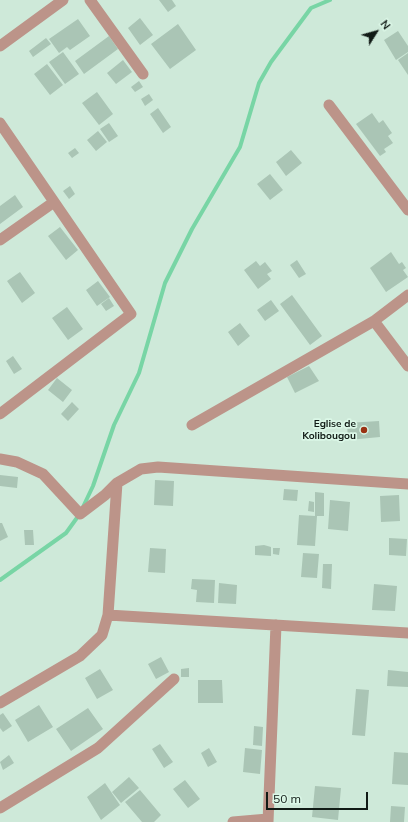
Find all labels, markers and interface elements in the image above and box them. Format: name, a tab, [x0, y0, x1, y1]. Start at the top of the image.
north arrow	[356, 12, 396, 52]
text: N	[377, 17, 394, 32]
place label: Eglise de Kolibougou	[302, 418, 356, 442]
marker: Eglise de Kolibougou	[359, 425, 369, 435]
scale bar	[268, 784, 370, 810]
text: 50 m	[273, 791, 301, 806]

